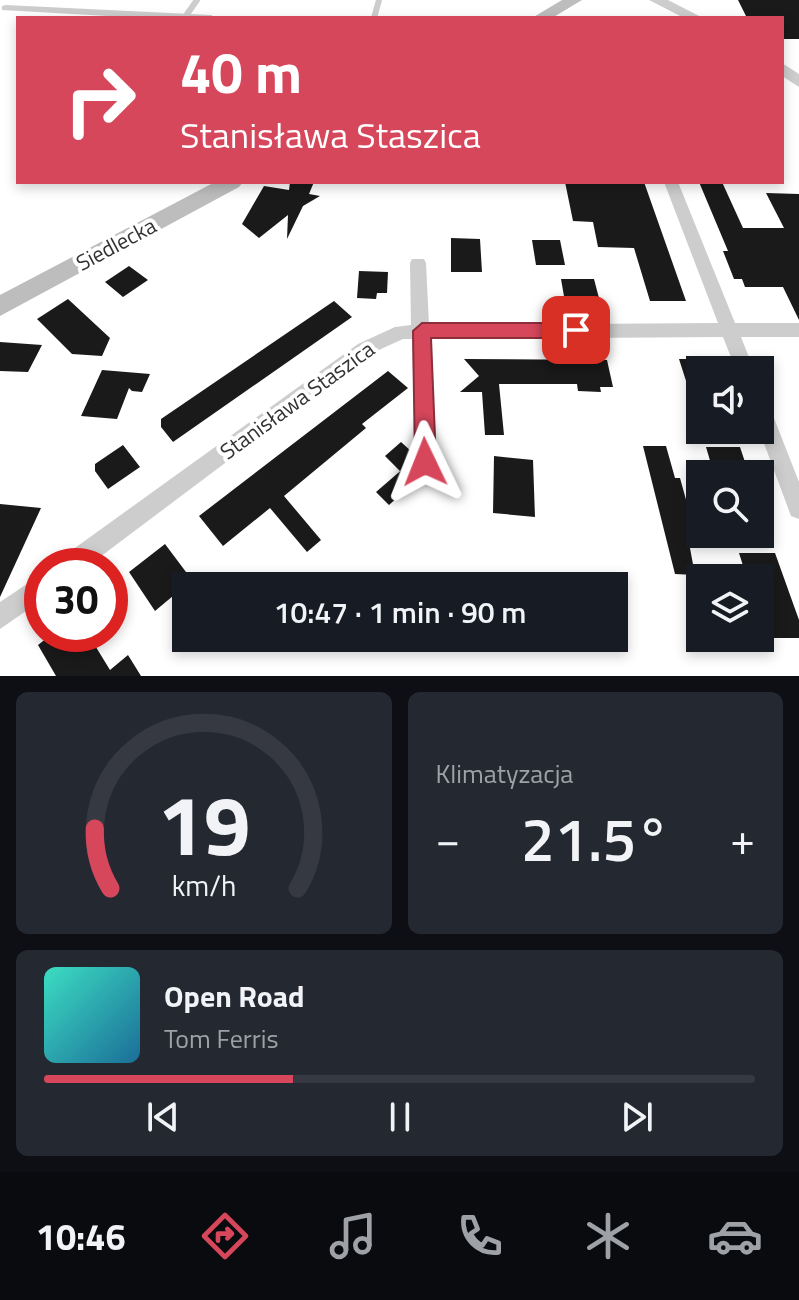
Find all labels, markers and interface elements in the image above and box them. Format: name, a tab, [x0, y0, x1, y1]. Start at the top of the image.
text: 40 m	[180, 30, 302, 115]
icon: right	[48, 48, 152, 152]
text: Stanisława Staszica	[180, 107, 481, 162]
street label: Siedlecka	[70, 209, 162, 279]
pin	[542, 296, 610, 364]
icon: arrive	[554, 308, 598, 352]
street label: Stanisława Staszica	[213, 332, 381, 468]
map controls	[686, 356, 774, 652]
button: sound	[686, 356, 774, 444]
position arrow	[383, 420, 467, 504]
button: search	[686, 460, 774, 548]
speed limit sign: 30	[24, 548, 128, 652]
button: layers	[686, 564, 774, 652]
text: 10:47 · 1 min · 90 m	[274, 589, 526, 635]
text: Klimatyzacja	[436, 754, 573, 793]
text: 19	[157, 761, 250, 887]
text: 21.5°	[521, 793, 670, 884]
text: −	[436, 805, 460, 872]
text: +	[730, 805, 755, 872]
text: km/h	[171, 864, 236, 907]
text: Open Road	[164, 973, 305, 1019]
text: Tom Ferris	[164, 1019, 279, 1058]
icon: previous	[141, 1095, 185, 1139]
icon: pause	[378, 1095, 422, 1139]
icon: next	[615, 1095, 659, 1139]
icon: directions	[197, 1208, 253, 1264]
icon: music	[325, 1208, 381, 1264]
icon: phone	[452, 1208, 508, 1264]
icon: climate	[580, 1208, 636, 1264]
icon: car	[707, 1208, 763, 1264]
text: 10:46	[36, 1209, 126, 1264]

